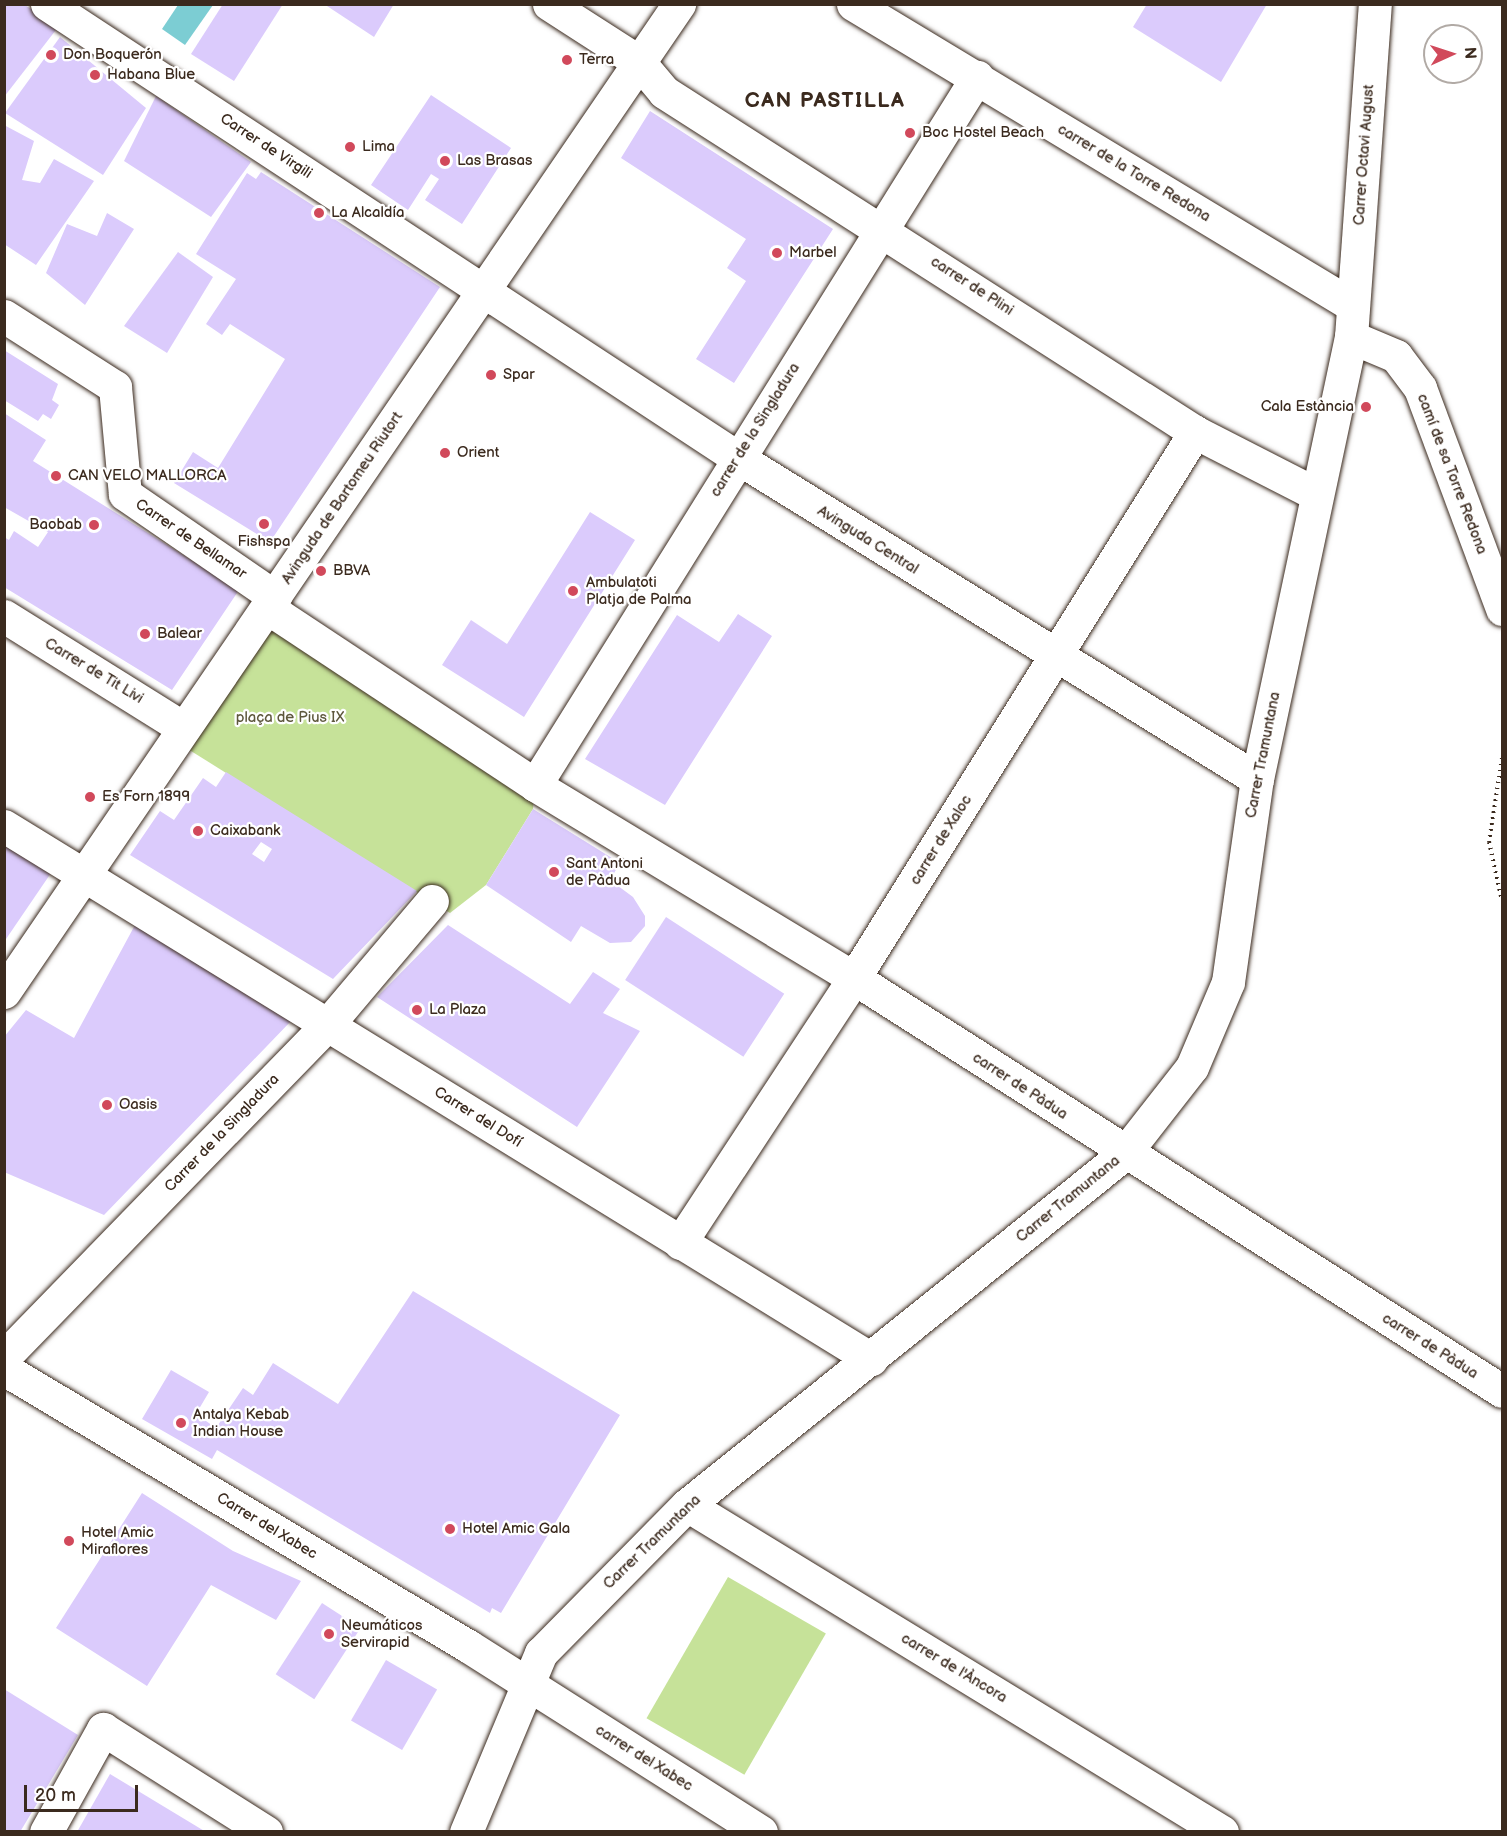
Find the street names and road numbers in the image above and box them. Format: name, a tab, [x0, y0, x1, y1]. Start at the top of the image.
street label: Carrer Octavi August	[1350, 84, 1378, 226]
street label: Carrer de Virgili	[216, 109, 316, 183]
street label: carrer de la Torre Redona	[1054, 120, 1214, 226]
street label: carrer de Plini	[927, 253, 1017, 319]
street label: carrer de la Singladura	[706, 360, 804, 500]
street label: camí de sa Torre Redona	[1413, 391, 1491, 557]
street label: Avinguda de Bartomeu Riutort	[278, 409, 406, 587]
street label: Carrer de Bellamar	[132, 495, 250, 583]
street label: Avinguda Central	[814, 502, 922, 578]
street label: Carrer de Tit Livi	[41, 634, 147, 708]
street label: Carrer Tramuntana	[1242, 690, 1284, 820]
street label: carrer de Xaloc	[906, 791, 976, 889]
street label: carrer de Pàdua	[969, 1049, 1071, 1123]
street label: Carrer de la Singladura	[161, 1070, 283, 1196]
street label: Carrer del Dofí	[431, 1083, 525, 1151]
street label: Carrer Tramuntana	[1012, 1152, 1124, 1246]
street label: carrer de Pàdua	[1379, 1309, 1481, 1383]
street label: Carrer del Xabec	[213, 1489, 321, 1563]
street label: Carrer Tramuntana	[599, 1491, 705, 1593]
street label: carrer de l'Àncora	[898, 1629, 1010, 1707]
street label: carrer del Xabec	[592, 1721, 696, 1795]

